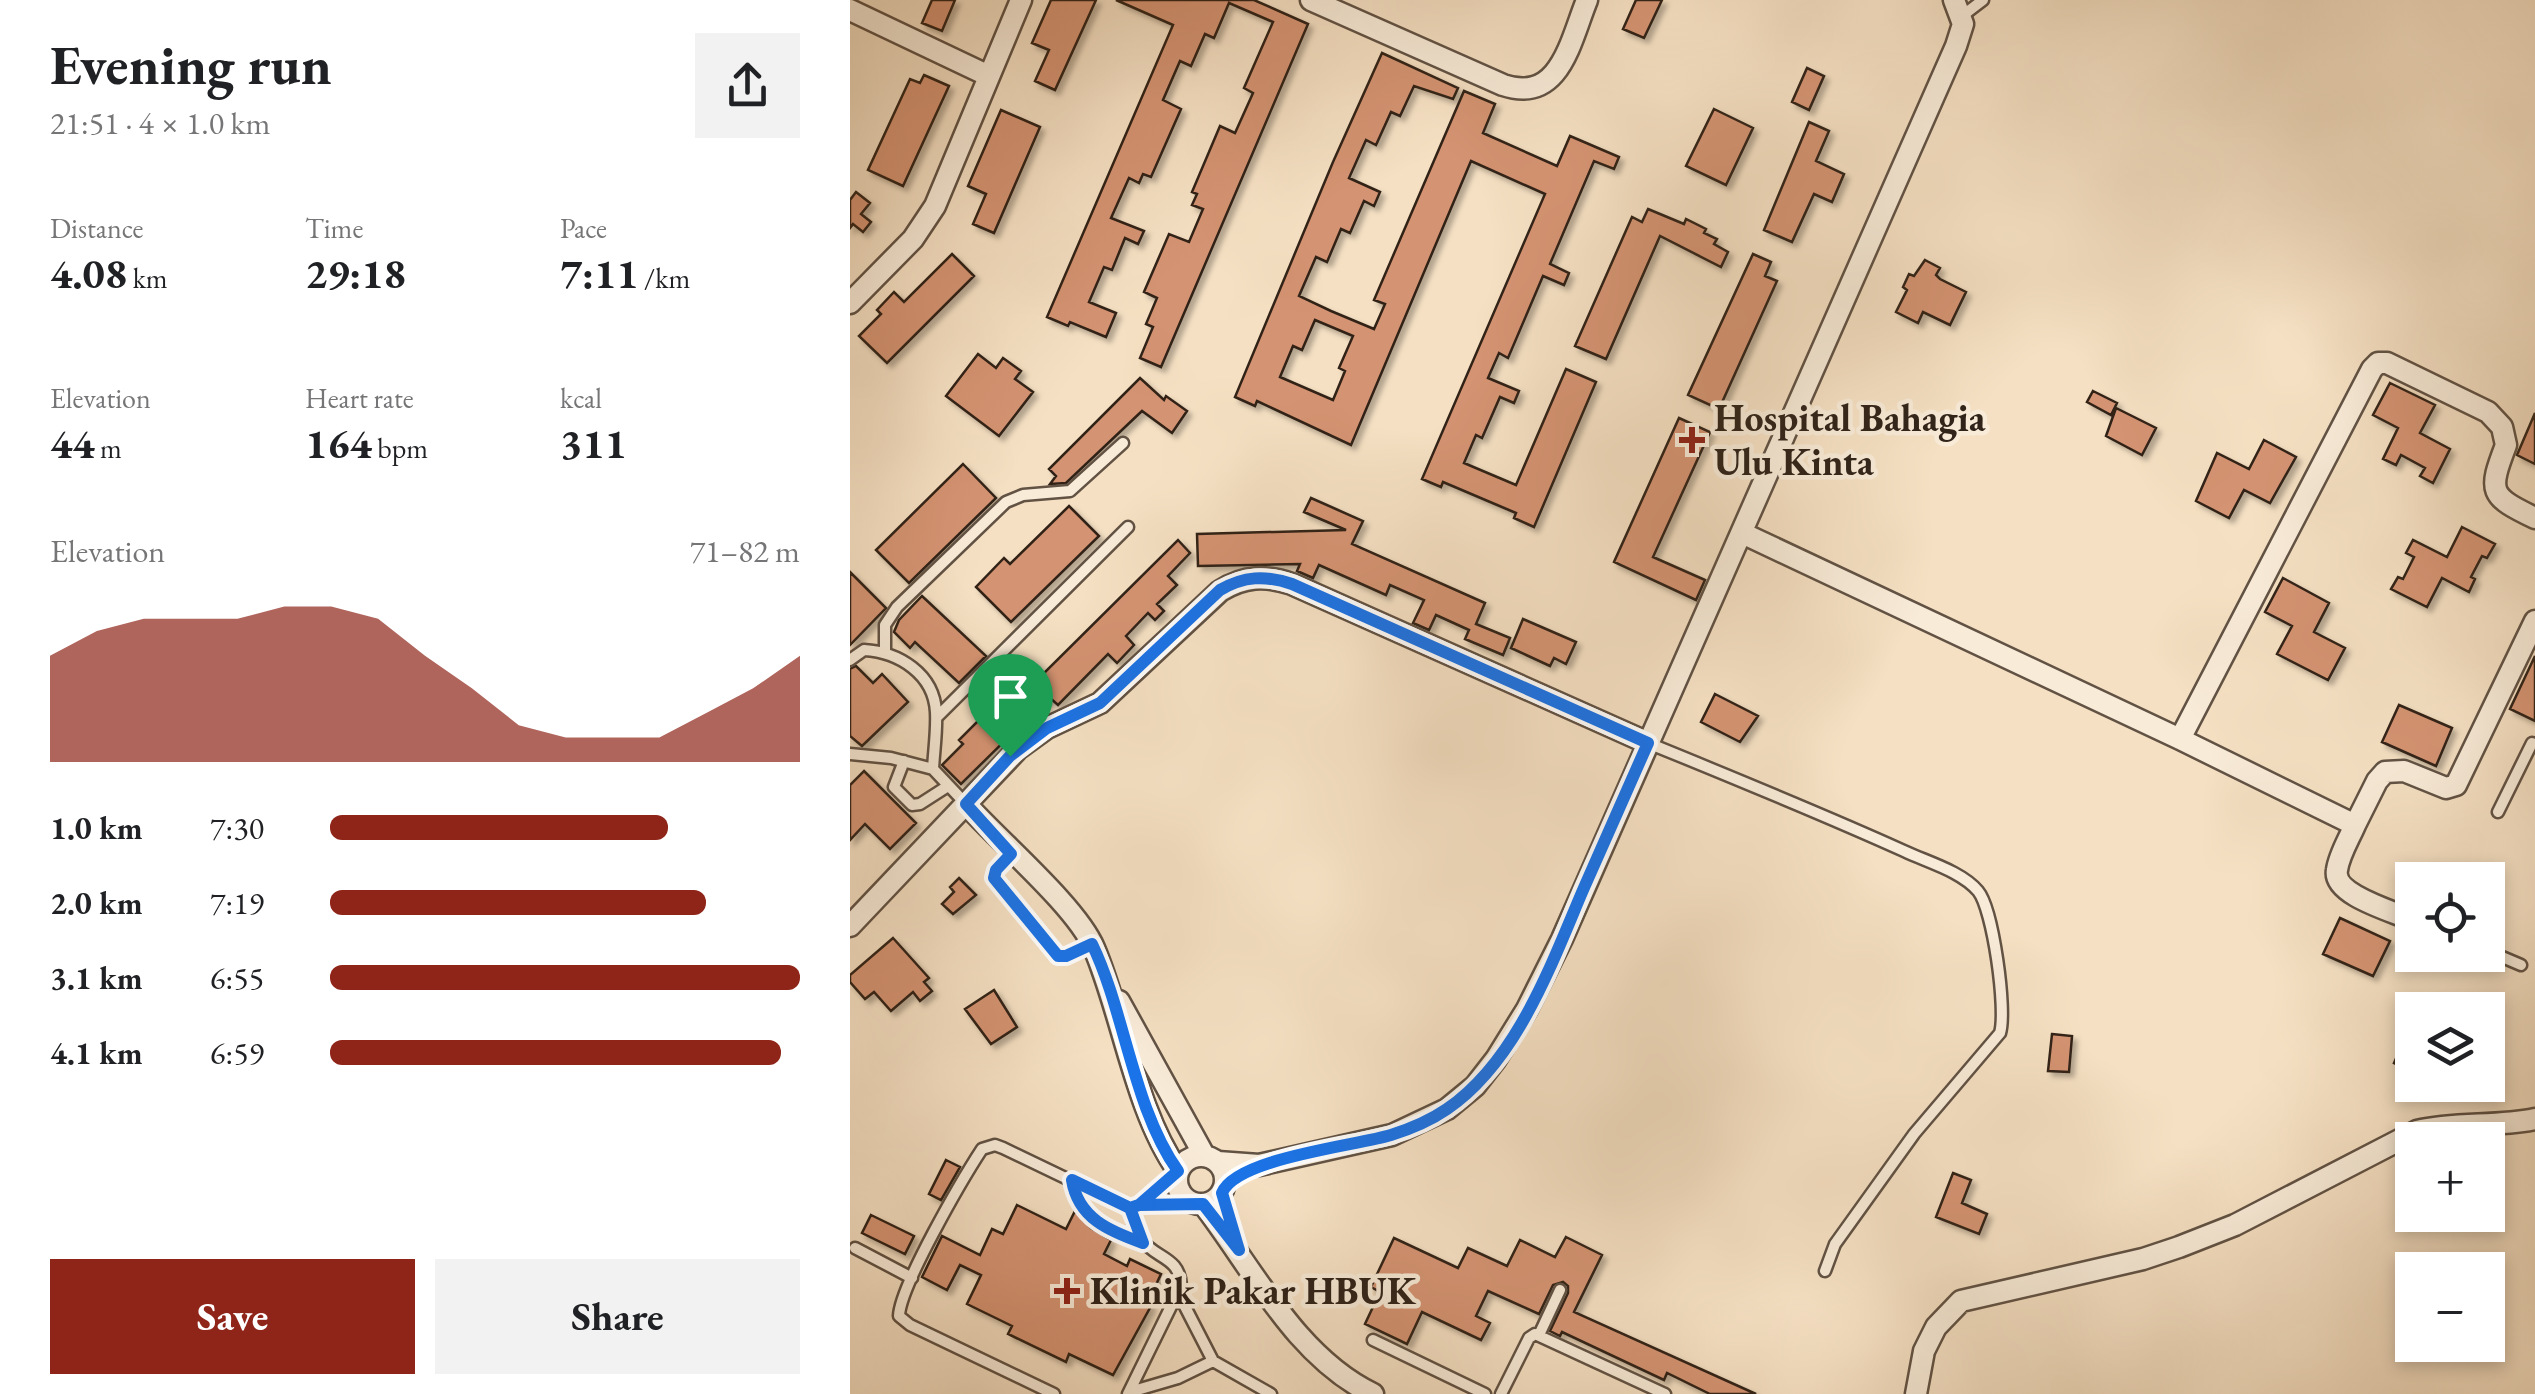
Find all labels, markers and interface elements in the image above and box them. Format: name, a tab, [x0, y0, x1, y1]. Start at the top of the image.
text: Evening run	[50, 29, 332, 100]
button: share	[695, 33, 800, 138]
text: 21:51 · 4 × 1.0 km	[50, 102, 270, 144]
text: Distance	[50, 210, 144, 246]
text: Time	[305, 210, 363, 246]
text: Pace	[560, 210, 607, 246]
text: 4.08	[50, 246, 127, 301]
text: 29:18	[305, 246, 406, 301]
text: 7:11	[560, 246, 639, 301]
text: km	[127, 260, 168, 296]
text: /km	[639, 260, 690, 296]
text: Elevation	[50, 380, 151, 416]
text: Heart rate	[305, 380, 414, 416]
text: kcal	[560, 380, 602, 416]
place label: Hospital Bahagia Ulu Kinta	[1714, 393, 1986, 486]
text: 44	[50, 416, 94, 471]
text: 164	[305, 416, 372, 471]
text: 311	[560, 416, 627, 471]
marker: Hospital Bahagia Ulu Kinta	[1679, 427, 1705, 453]
text: m	[94, 430, 122, 466]
text: bpm	[372, 430, 428, 466]
text: Elevation	[50, 530, 165, 572]
text: 71–82 m	[690, 530, 800, 572]
pin	[968, 654, 1053, 757]
icon: arrive	[983, 669, 1038, 724]
text: 1.0 km	[50, 807, 143, 849]
text: 7:30	[210, 807, 264, 849]
map controls	[2395, 862, 2505, 1362]
button: locate	[2395, 862, 2505, 972]
text: 2.0 km	[50, 882, 143, 924]
text: 7:19	[210, 882, 264, 924]
text: 3.1 km	[50, 957, 143, 999]
text: 6:55	[210, 957, 264, 999]
button: layers	[2395, 992, 2505, 1102]
text: 4.1 km	[50, 1032, 143, 1074]
text: 6:59	[210, 1032, 264, 1074]
button: +	[2395, 1122, 2505, 1232]
button: −	[2395, 1252, 2505, 1362]
button: Save	[50, 1259, 415, 1374]
button: Share	[435, 1259, 800, 1374]
place label: Klinik Pakar HBUK	[1090, 1266, 1417, 1315]
marker: Klinik Pakar HBUK	[1054, 1278, 1080, 1304]

